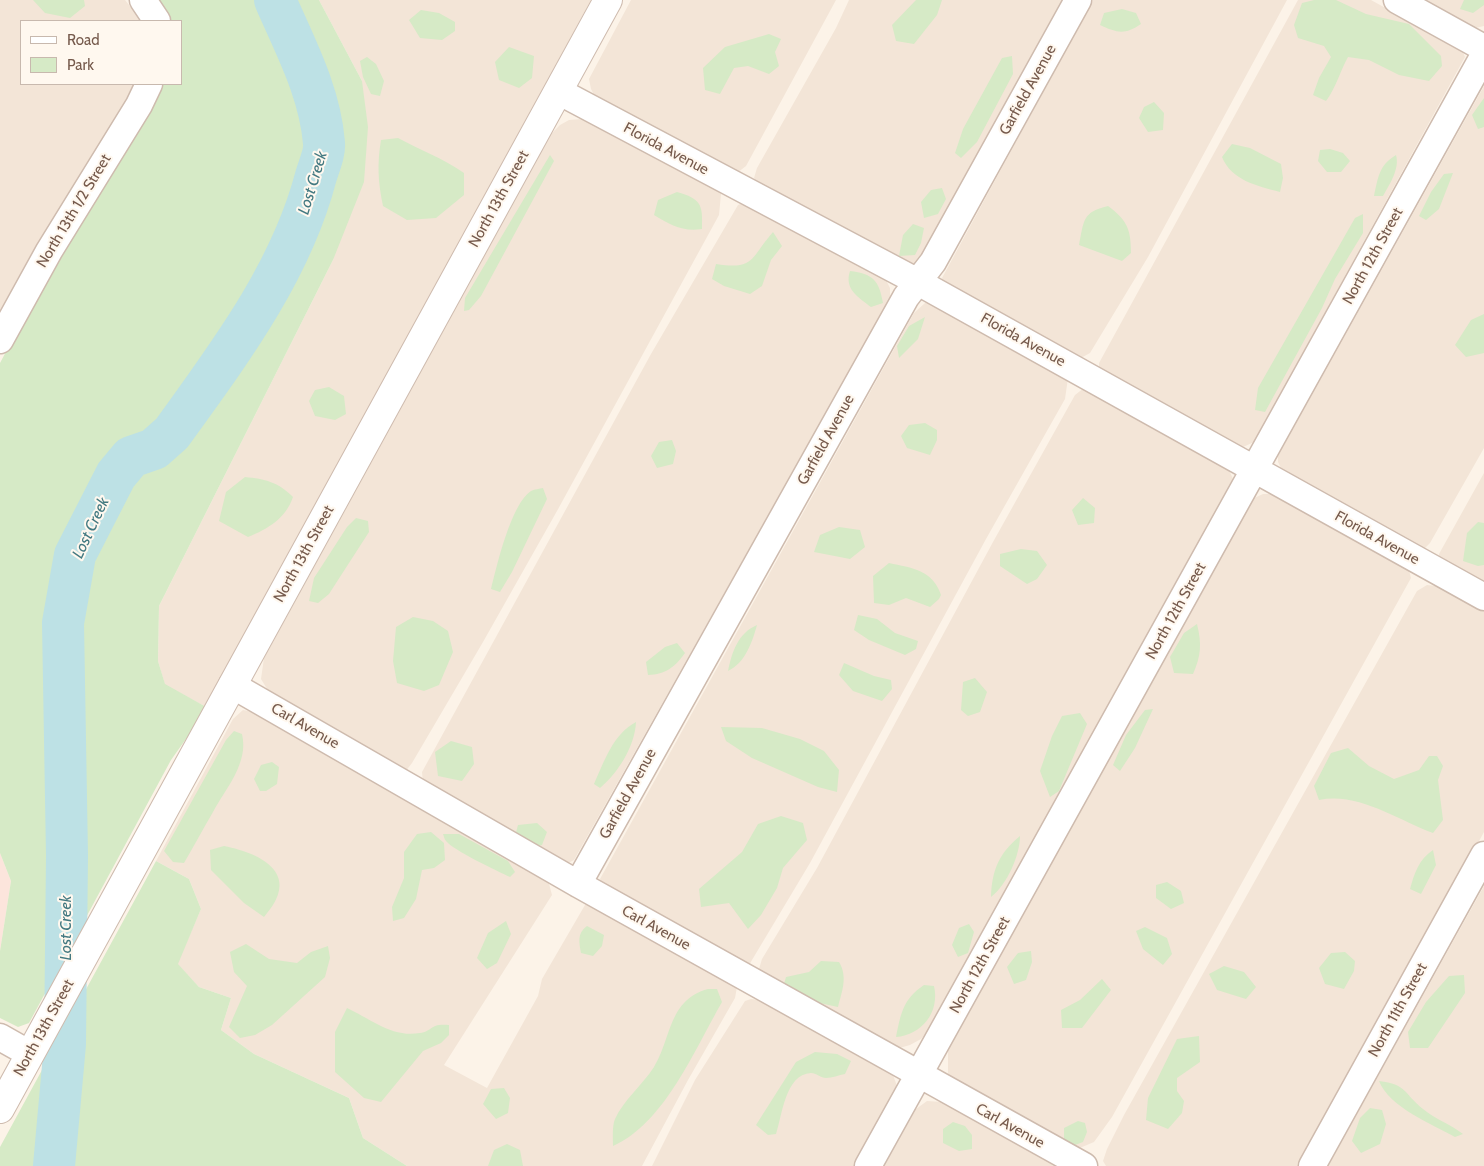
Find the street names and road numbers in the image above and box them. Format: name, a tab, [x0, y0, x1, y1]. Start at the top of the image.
street label: Garfield Avenue	[996, 42, 1060, 138]
street label: Florida Avenue	[620, 119, 712, 179]
street label: North 13th Street	[465, 147, 533, 251]
street label: North 13th 1/2 Street	[33, 151, 115, 271]
street label: North 12th Street	[1339, 205, 1407, 307]
street label: Florida Avenue	[978, 309, 1068, 371]
street label: Garfield Avenue	[794, 392, 858, 488]
street label: North 13th Street	[270, 502, 338, 606]
street label: Florida Avenue	[1332, 507, 1422, 569]
street label: North 12th Street	[1142, 560, 1210, 662]
street label: Carl Avenue	[268, 699, 342, 753]
street label: Garfield Avenue	[596, 746, 660, 842]
street label: Carl Avenue	[619, 902, 693, 954]
street label: North 12th Street	[946, 914, 1014, 1016]
street label: North 11th Street	[1365, 960, 1431, 1060]
street label: North 13th Street	[10, 976, 78, 1080]
street label: Carl Avenue	[973, 1100, 1047, 1152]

